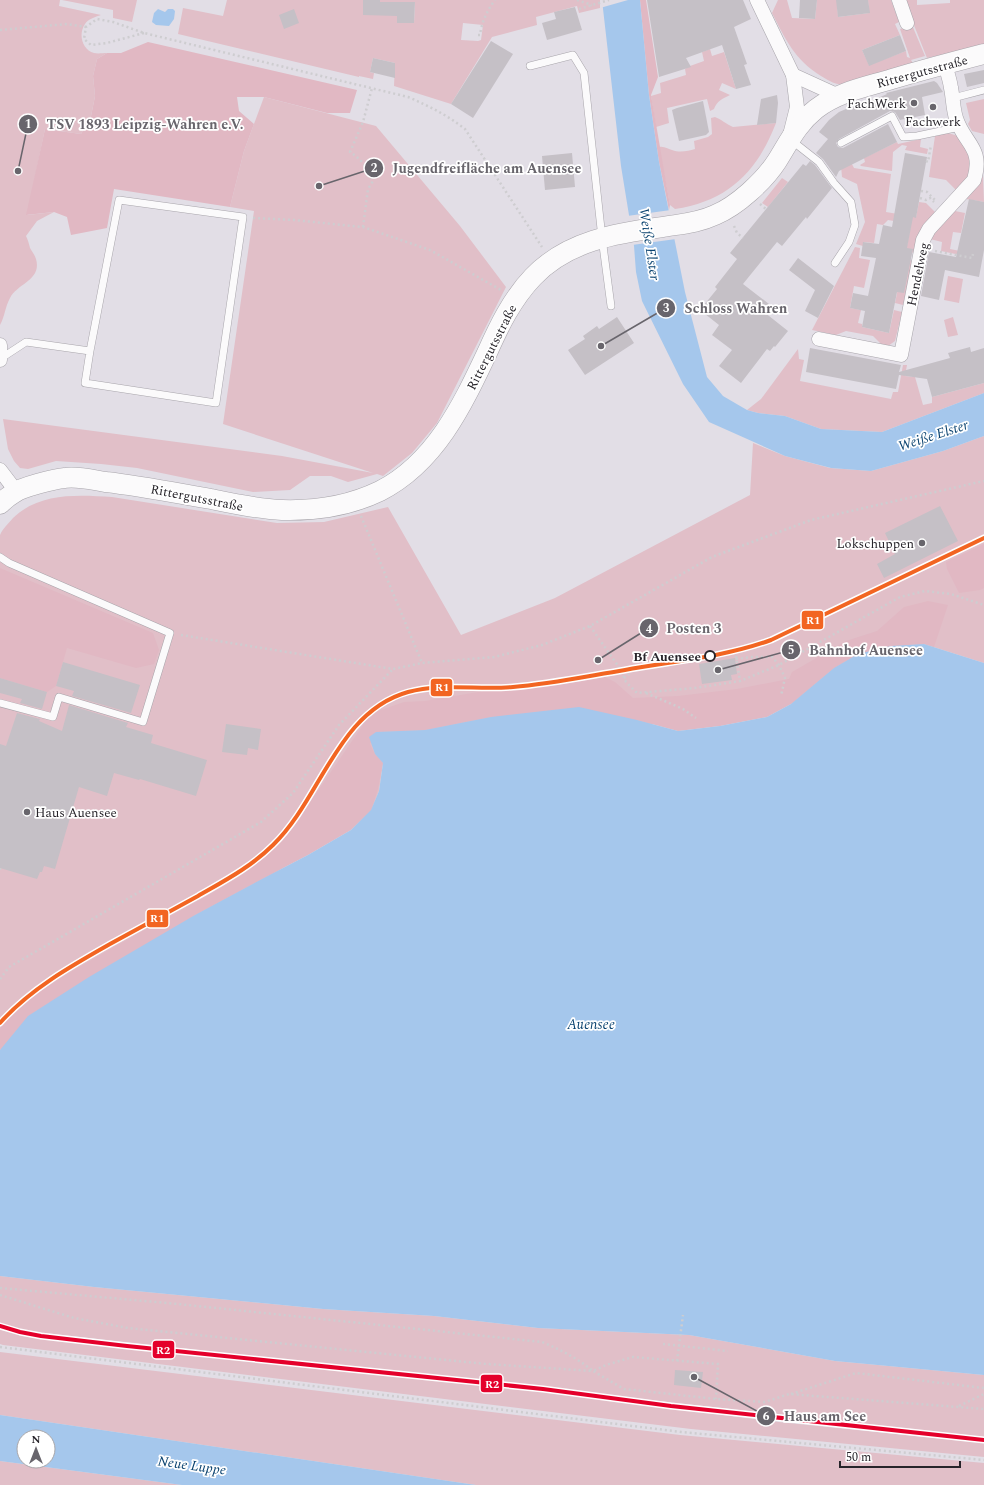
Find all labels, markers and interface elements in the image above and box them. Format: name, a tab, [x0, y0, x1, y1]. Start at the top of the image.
street label: Rittergutsstraße	[874, 50, 970, 94]
place label: FachWerk	[847, 94, 906, 114]
marker: FachWerk	[909, 98, 919, 108]
marker: Fachwerk	[928, 102, 938, 112]
callout: TSV 1893 Leipzig-Wahren e.V.	[18, 111, 252, 137]
place label: Fachwerk	[905, 112, 961, 132]
text: TSV 1893 Leipzig-Wahren e.V.	[46, 114, 244, 135]
text: 1	[25, 115, 31, 134]
callout: Jugendfreifläche am Auensee	[364, 155, 589, 181]
text: Jugendfreifläche am Auensee	[393, 158, 581, 179]
text: 2	[371, 159, 378, 178]
water label: Weiße Elster	[633, 206, 666, 282]
street label: Hendelweg	[901, 240, 935, 308]
callout: Schloss Wahren	[656, 295, 795, 321]
text: Schloss Wahren	[685, 298, 788, 319]
text: 3	[663, 299, 670, 318]
street label: Rittergutsstraße	[462, 301, 522, 394]
water label: Weiße Elster	[895, 414, 971, 457]
street label: Rittergutsstraße	[149, 479, 245, 517]
place label: Lokschuppen	[836, 534, 914, 554]
marker: Lokschuppen	[917, 538, 927, 548]
line badge: R1	[801, 610, 824, 630]
text: R1	[806, 612, 820, 629]
callout: Posten 3	[639, 615, 730, 641]
text: Posten 3	[666, 618, 722, 639]
text: 4	[646, 620, 653, 639]
callout: Bahnhof Auensee	[781, 637, 931, 663]
text: Bahnhof Auensee	[809, 640, 923, 661]
text: 5	[788, 641, 794, 660]
place label: Bf Auensee	[633, 647, 701, 667]
marker: Bf Auensee	[704, 650, 716, 662]
line badge: R1	[430, 678, 453, 697]
text: R1	[435, 679, 449, 696]
place label: Haus Auensee	[35, 803, 117, 823]
marker: Haus Auensee	[22, 807, 32, 817]
line badge: R1	[146, 909, 169, 928]
text: R1	[150, 910, 164, 927]
water label: Auensee	[566, 1014, 615, 1035]
line badge: R2	[152, 1340, 175, 1359]
text: R2	[156, 1342, 170, 1359]
line badge: R2	[480, 1374, 503, 1393]
text: R2	[485, 1376, 499, 1393]
callout: Haus am See	[756, 1403, 874, 1429]
text: Haus am See	[784, 1406, 866, 1427]
text: 6	[763, 1407, 770, 1426]
north arrow	[16, 1429, 56, 1469]
text: N	[32, 1431, 41, 1448]
scale bar	[840, 1443, 960, 1469]
text: 50 m	[846, 1448, 871, 1467]
water label: Neue Luppe	[156, 1450, 227, 1481]

